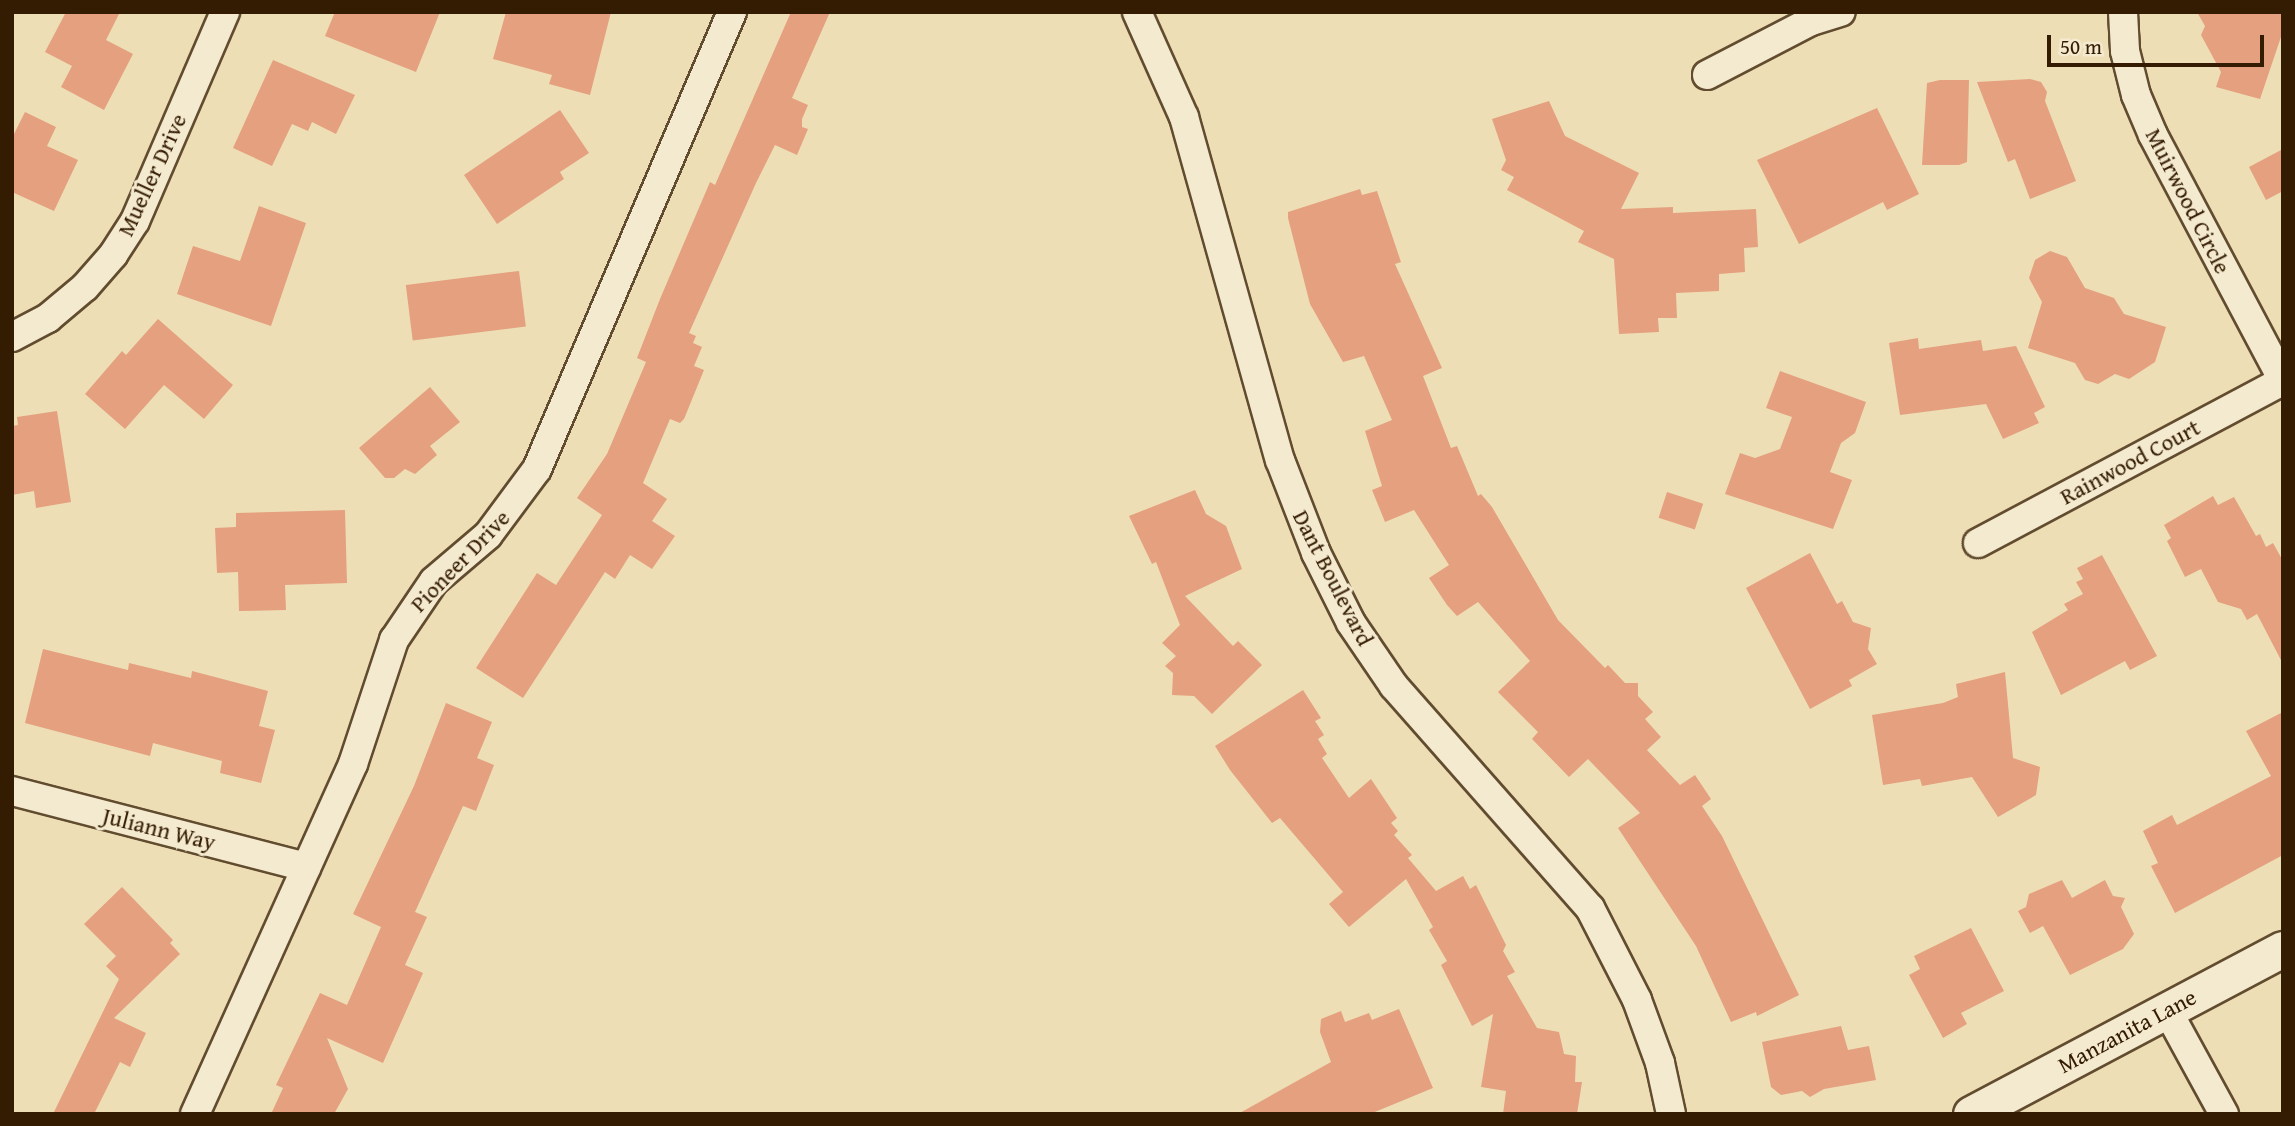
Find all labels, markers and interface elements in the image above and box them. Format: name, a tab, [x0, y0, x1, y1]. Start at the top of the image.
scale bar	[2050, 21, 2267, 65]
text: 50 m	[2060, 31, 2102, 62]
street label: Mueller Drive	[112, 109, 192, 241]
street label: Muirwood Circle	[2140, 124, 2236, 278]
street label: Rainwood Court	[2055, 414, 2205, 510]
street label: Pioneer Drive	[405, 504, 515, 618]
street label: Dant Boulevard	[1287, 505, 1379, 651]
street label: Juliann Way	[100, 802, 218, 856]
street label: Manzanita Lane	[2053, 983, 2201, 1079]

